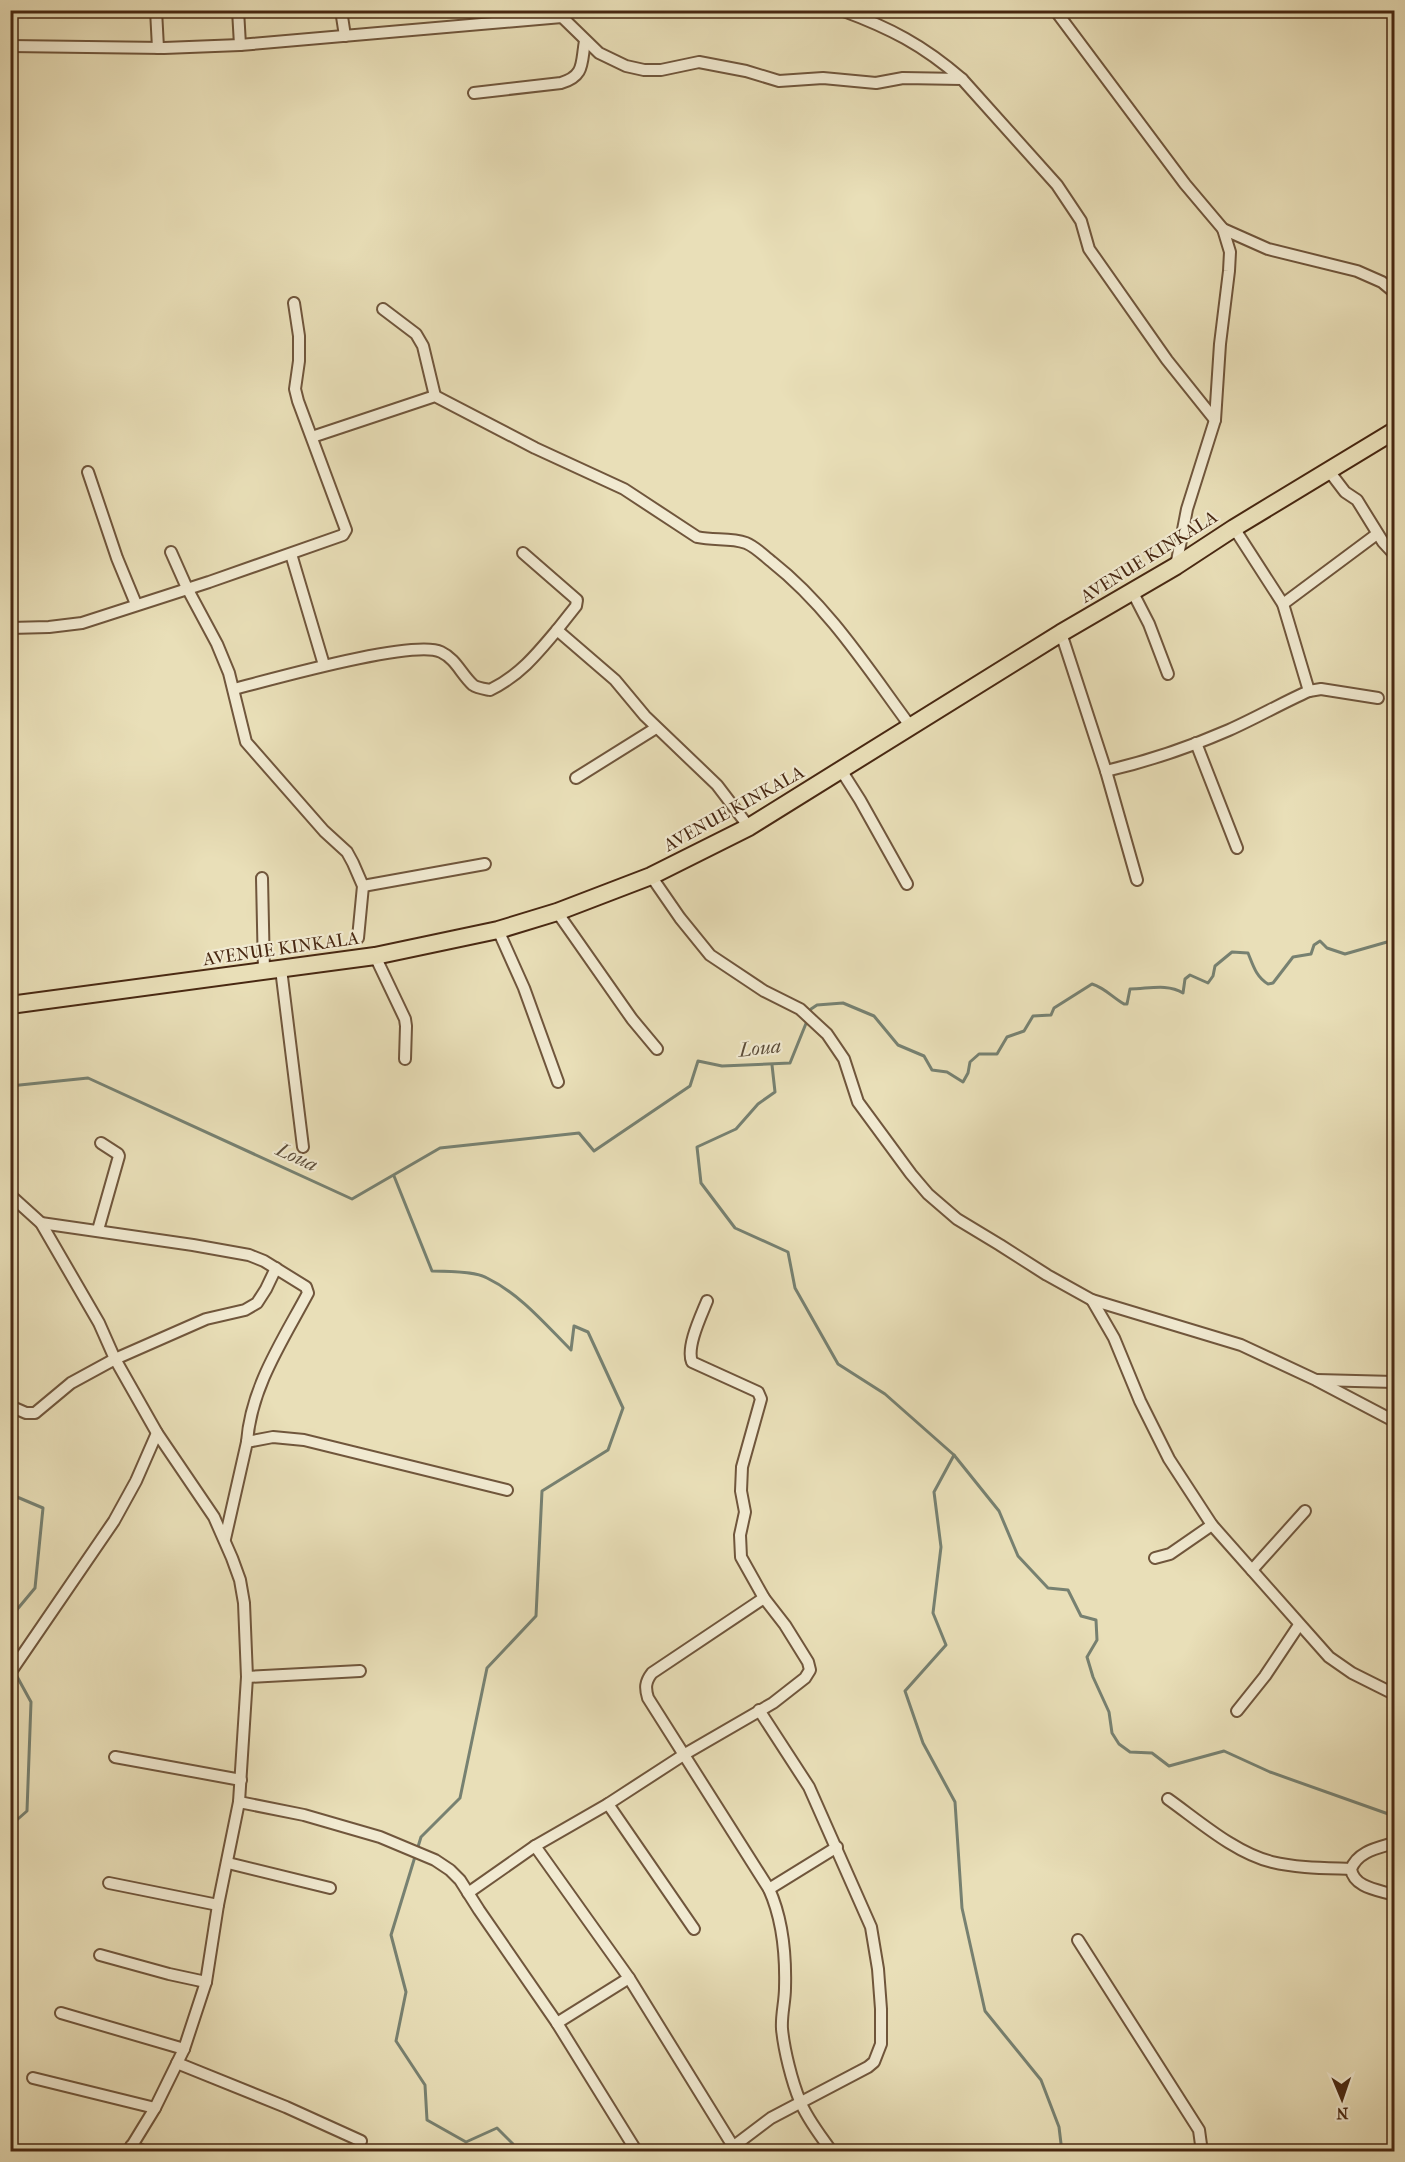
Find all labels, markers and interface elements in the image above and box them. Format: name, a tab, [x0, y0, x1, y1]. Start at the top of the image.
street label: AVENUE KINKALA	[1076, 506, 1221, 608]
street label: AVENUE KINKALA	[659, 762, 808, 857]
street label: AVENUE KINKALA	[201, 928, 361, 970]
water label: Loua	[736, 1034, 782, 1062]
water label: Loua	[271, 1137, 321, 1176]
north arrow	[1312, 2069, 1372, 2129]
text: N	[1335, 2104, 1349, 2123]

